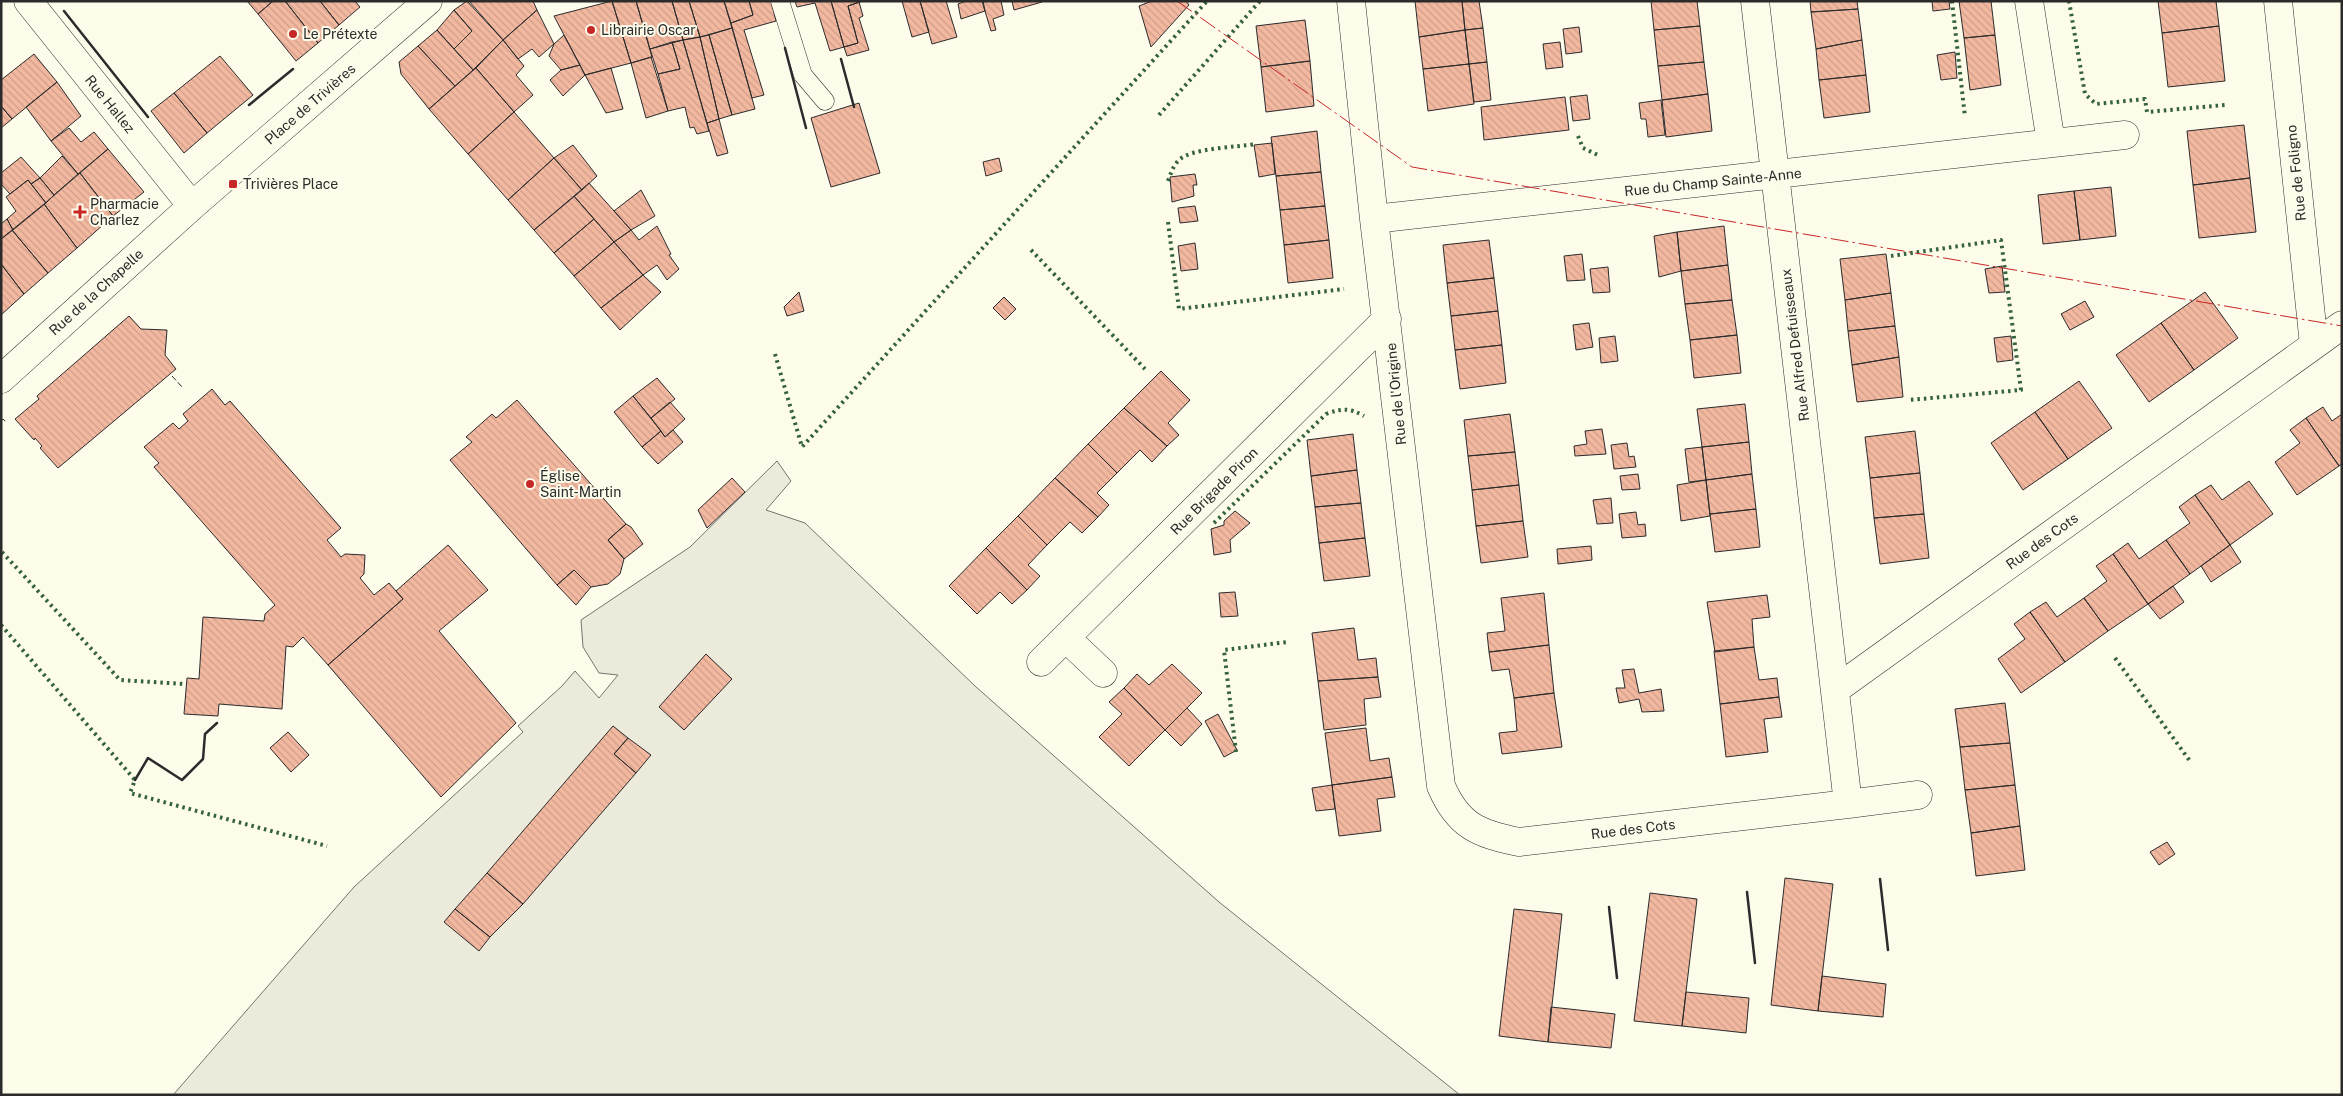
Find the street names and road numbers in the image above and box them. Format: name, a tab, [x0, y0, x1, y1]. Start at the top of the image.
street label: Place de Trivières	[261, 60, 359, 148]
street label: Rue Hallez	[82, 72, 138, 136]
street label: Rue de Foligno	[2283, 124, 2309, 222]
street label: Rue du Champ Sainte-Anne	[1623, 165, 1803, 199]
street label: Rue de la Chapelle	[46, 246, 146, 338]
street label: Rue Alfred Defuisseaux	[1778, 268, 1812, 422]
street label: Rue de l'Origine	[1383, 342, 1409, 446]
street label: Rue Brigade Piron	[1167, 444, 1261, 538]
street label: Rue des Cots	[2003, 510, 2081, 572]
street label: Rue des Cots	[1590, 816, 1676, 842]

